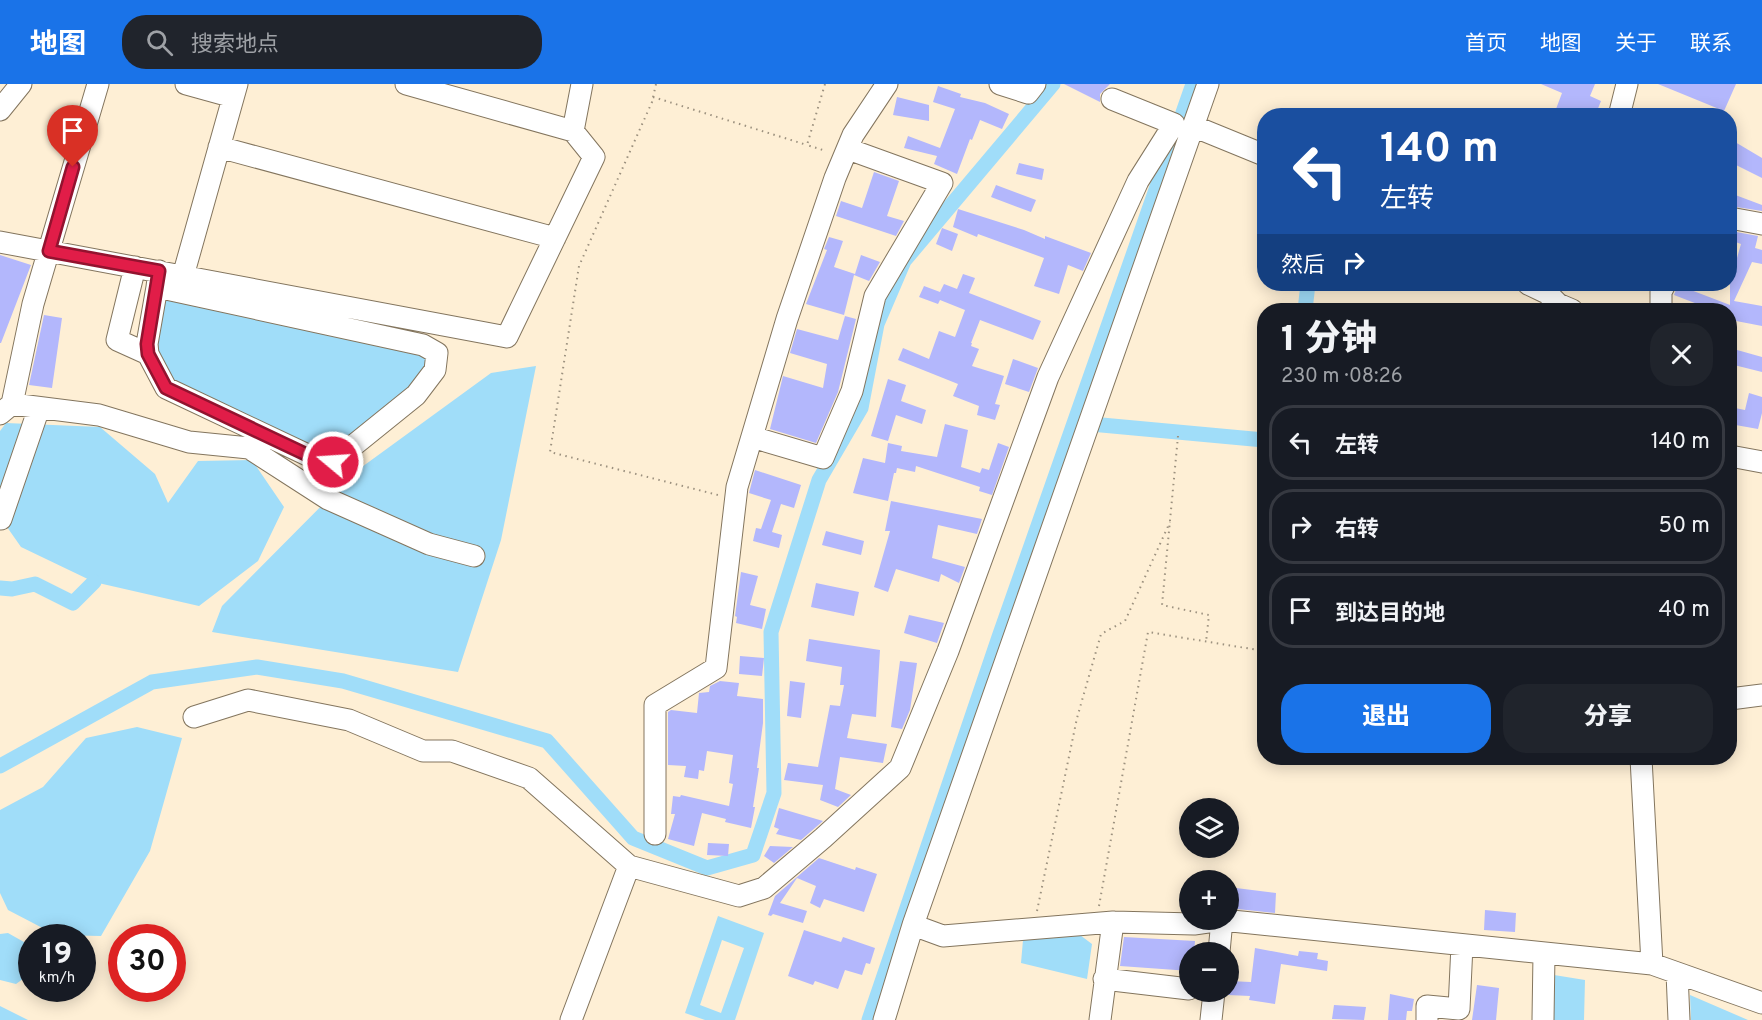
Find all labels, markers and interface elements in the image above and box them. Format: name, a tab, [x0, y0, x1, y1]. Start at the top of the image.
search box	[122, 15, 542, 69]
icon: search	[143, 26, 176, 59]
text: 地图	[30, 28, 86, 64]
text: 首页	[1465, 31, 1507, 58]
text: 地图	[1540, 31, 1582, 58]
text: 关于	[1615, 31, 1657, 58]
text: 联系	[1690, 31, 1732, 58]
text: 搜索地点	[191, 32, 279, 59]
pin	[47, 105, 98, 167]
icon: arrive	[56, 114, 89, 147]
text: 140 m	[1380, 124, 1499, 177]
icon: left	[1281, 132, 1359, 210]
text: 左转	[1380, 183, 1434, 217]
icon: right	[1337, 246, 1370, 279]
text: 然后	[1281, 253, 1325, 280]
text: 1 分钟	[1281, 318, 1377, 364]
button: close	[1650, 323, 1713, 386]
text: 230 m · 08:26	[1281, 364, 1403, 390]
icon: left	[1284, 426, 1317, 459]
text: 140 m	[1651, 429, 1710, 456]
position arrow	[301, 430, 365, 494]
text: 左转	[1335, 433, 1379, 460]
icon: right	[1284, 510, 1317, 543]
text: 50 m	[1658, 513, 1710, 540]
text: 右转	[1335, 517, 1379, 544]
icon: arrive	[1284, 594, 1317, 627]
text: 40 m	[1658, 597, 1710, 624]
text: 到达目的地	[1335, 601, 1445, 628]
button: 退出	[1281, 684, 1491, 753]
button: 分享	[1503, 684, 1713, 753]
map controls	[1179, 798, 1239, 1002]
button: layers	[1179, 798, 1239, 858]
button: +	[1179, 870, 1239, 930]
speed limit sign: 30	[108, 924, 186, 1002]
text: 19	[42, 937, 72, 974]
button: −	[1179, 942, 1239, 1002]
text: km/h	[39, 969, 75, 988]

